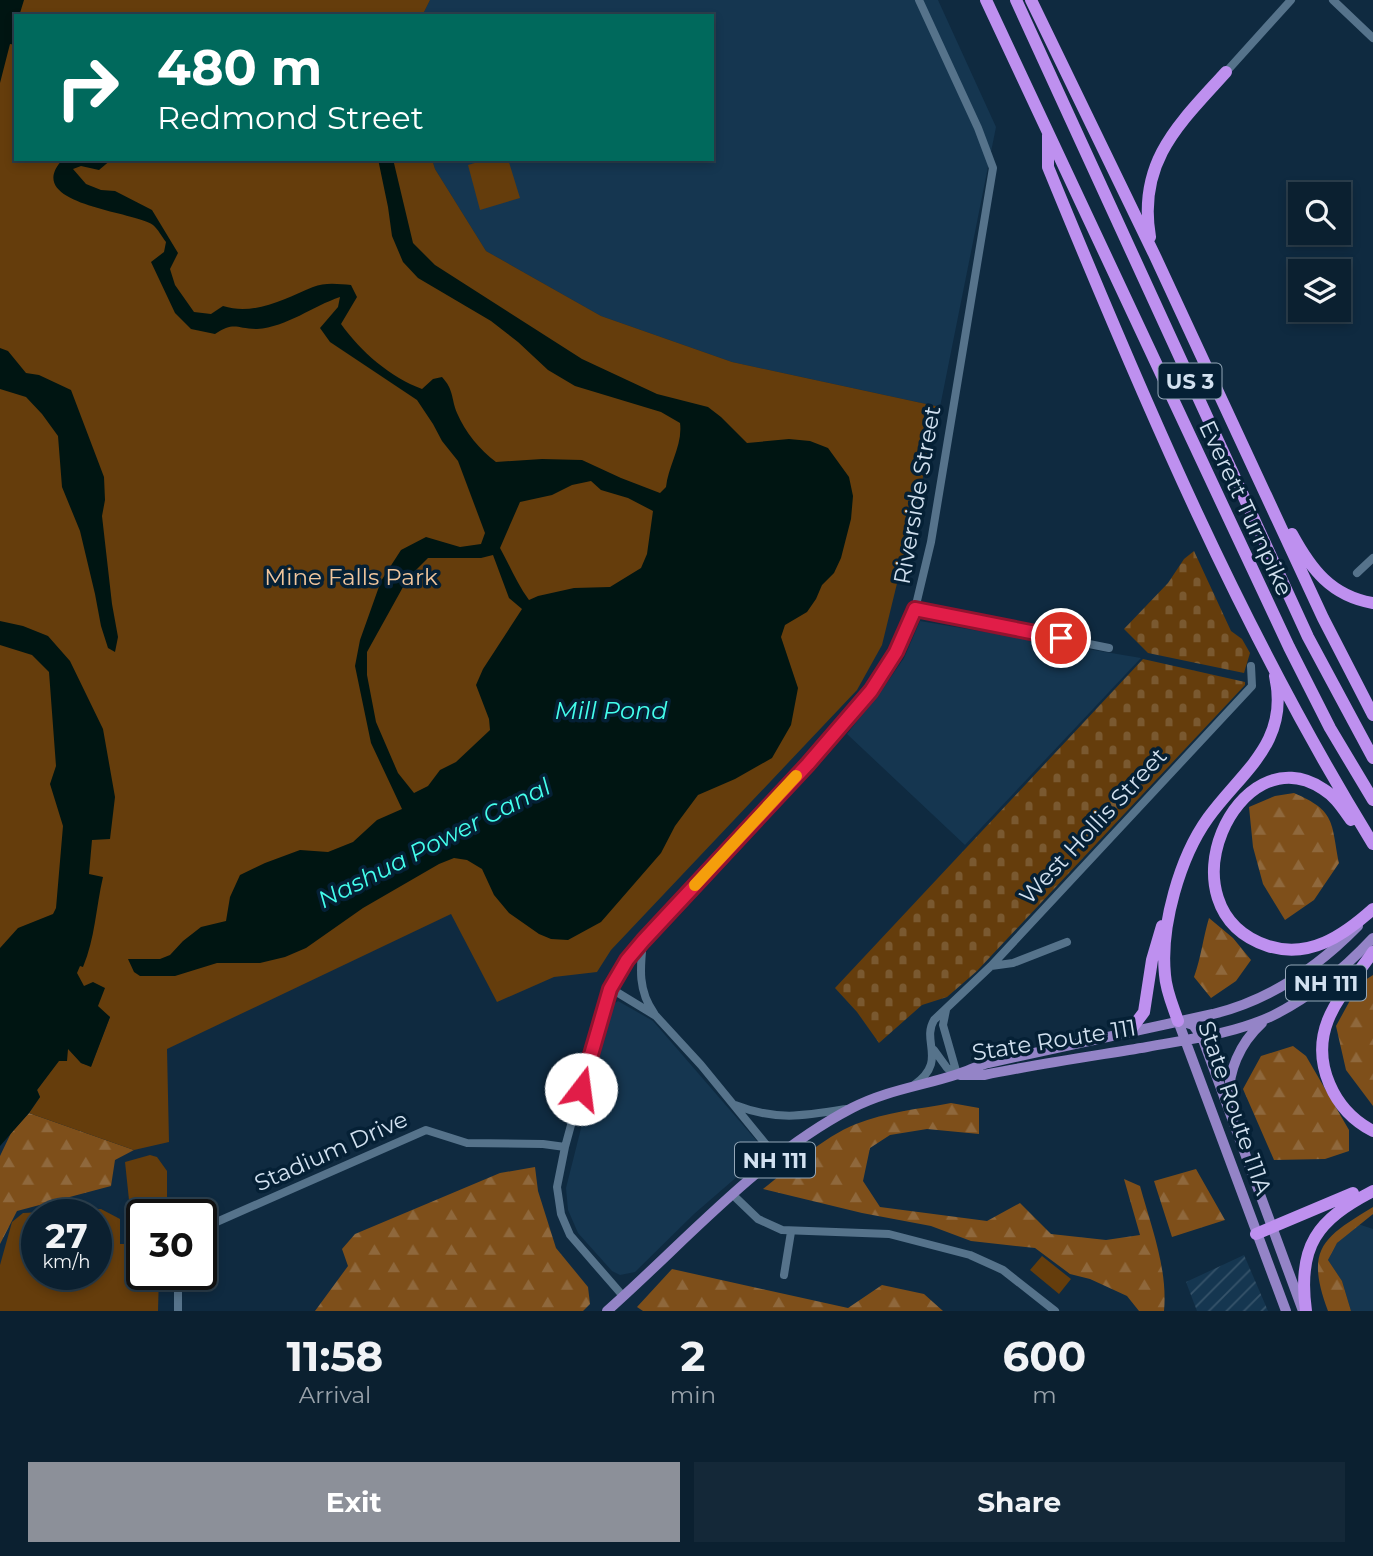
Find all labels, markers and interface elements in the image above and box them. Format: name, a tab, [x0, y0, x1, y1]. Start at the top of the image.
text: 480 m	[157, 38, 322, 97]
icon: right	[42, 42, 133, 133]
text: Redmond Street	[157, 98, 424, 137]
map controls	[1288, 182, 1351, 322]
button: search	[1288, 182, 1351, 245]
button: layers	[1288, 259, 1351, 322]
road number: US 3	[1158, 364, 1222, 398]
street label: Riverside Street	[888, 404, 946, 586]
street label: Everett Turnpike	[1193, 416, 1299, 600]
park label: Mine Falls Park	[264, 563, 438, 591]
pin	[1031, 608, 1091, 668]
icon: arrive	[1042, 619, 1080, 657]
water label: Mill Pond	[554, 696, 668, 725]
street label: West Hollis Street	[1013, 742, 1173, 910]
water label: Nashua Power Canal	[313, 771, 556, 914]
road number: NH 111	[1286, 965, 1366, 1000]
street label: State Route 111	[970, 1013, 1138, 1067]
street label: State Route 111A	[1192, 1017, 1278, 1199]
position arrow	[544, 1052, 618, 1126]
street label: Stadium Drive	[250, 1105, 412, 1197]
road number: NH 111	[735, 1142, 815, 1178]
speed limit sign: 30	[126, 1199, 217, 1290]
text: 27	[45, 1214, 88, 1257]
text: km/h	[42, 1251, 91, 1273]
text: 11:58	[287, 1330, 383, 1382]
text: 2	[681, 1330, 705, 1382]
text: 600	[1003, 1330, 1086, 1382]
text: Arrival	[299, 1381, 371, 1409]
text: min	[670, 1381, 716, 1409]
text: m	[1032, 1381, 1057, 1409]
button: Exit	[28, 1462, 680, 1542]
button: Share	[694, 1462, 1345, 1542]

